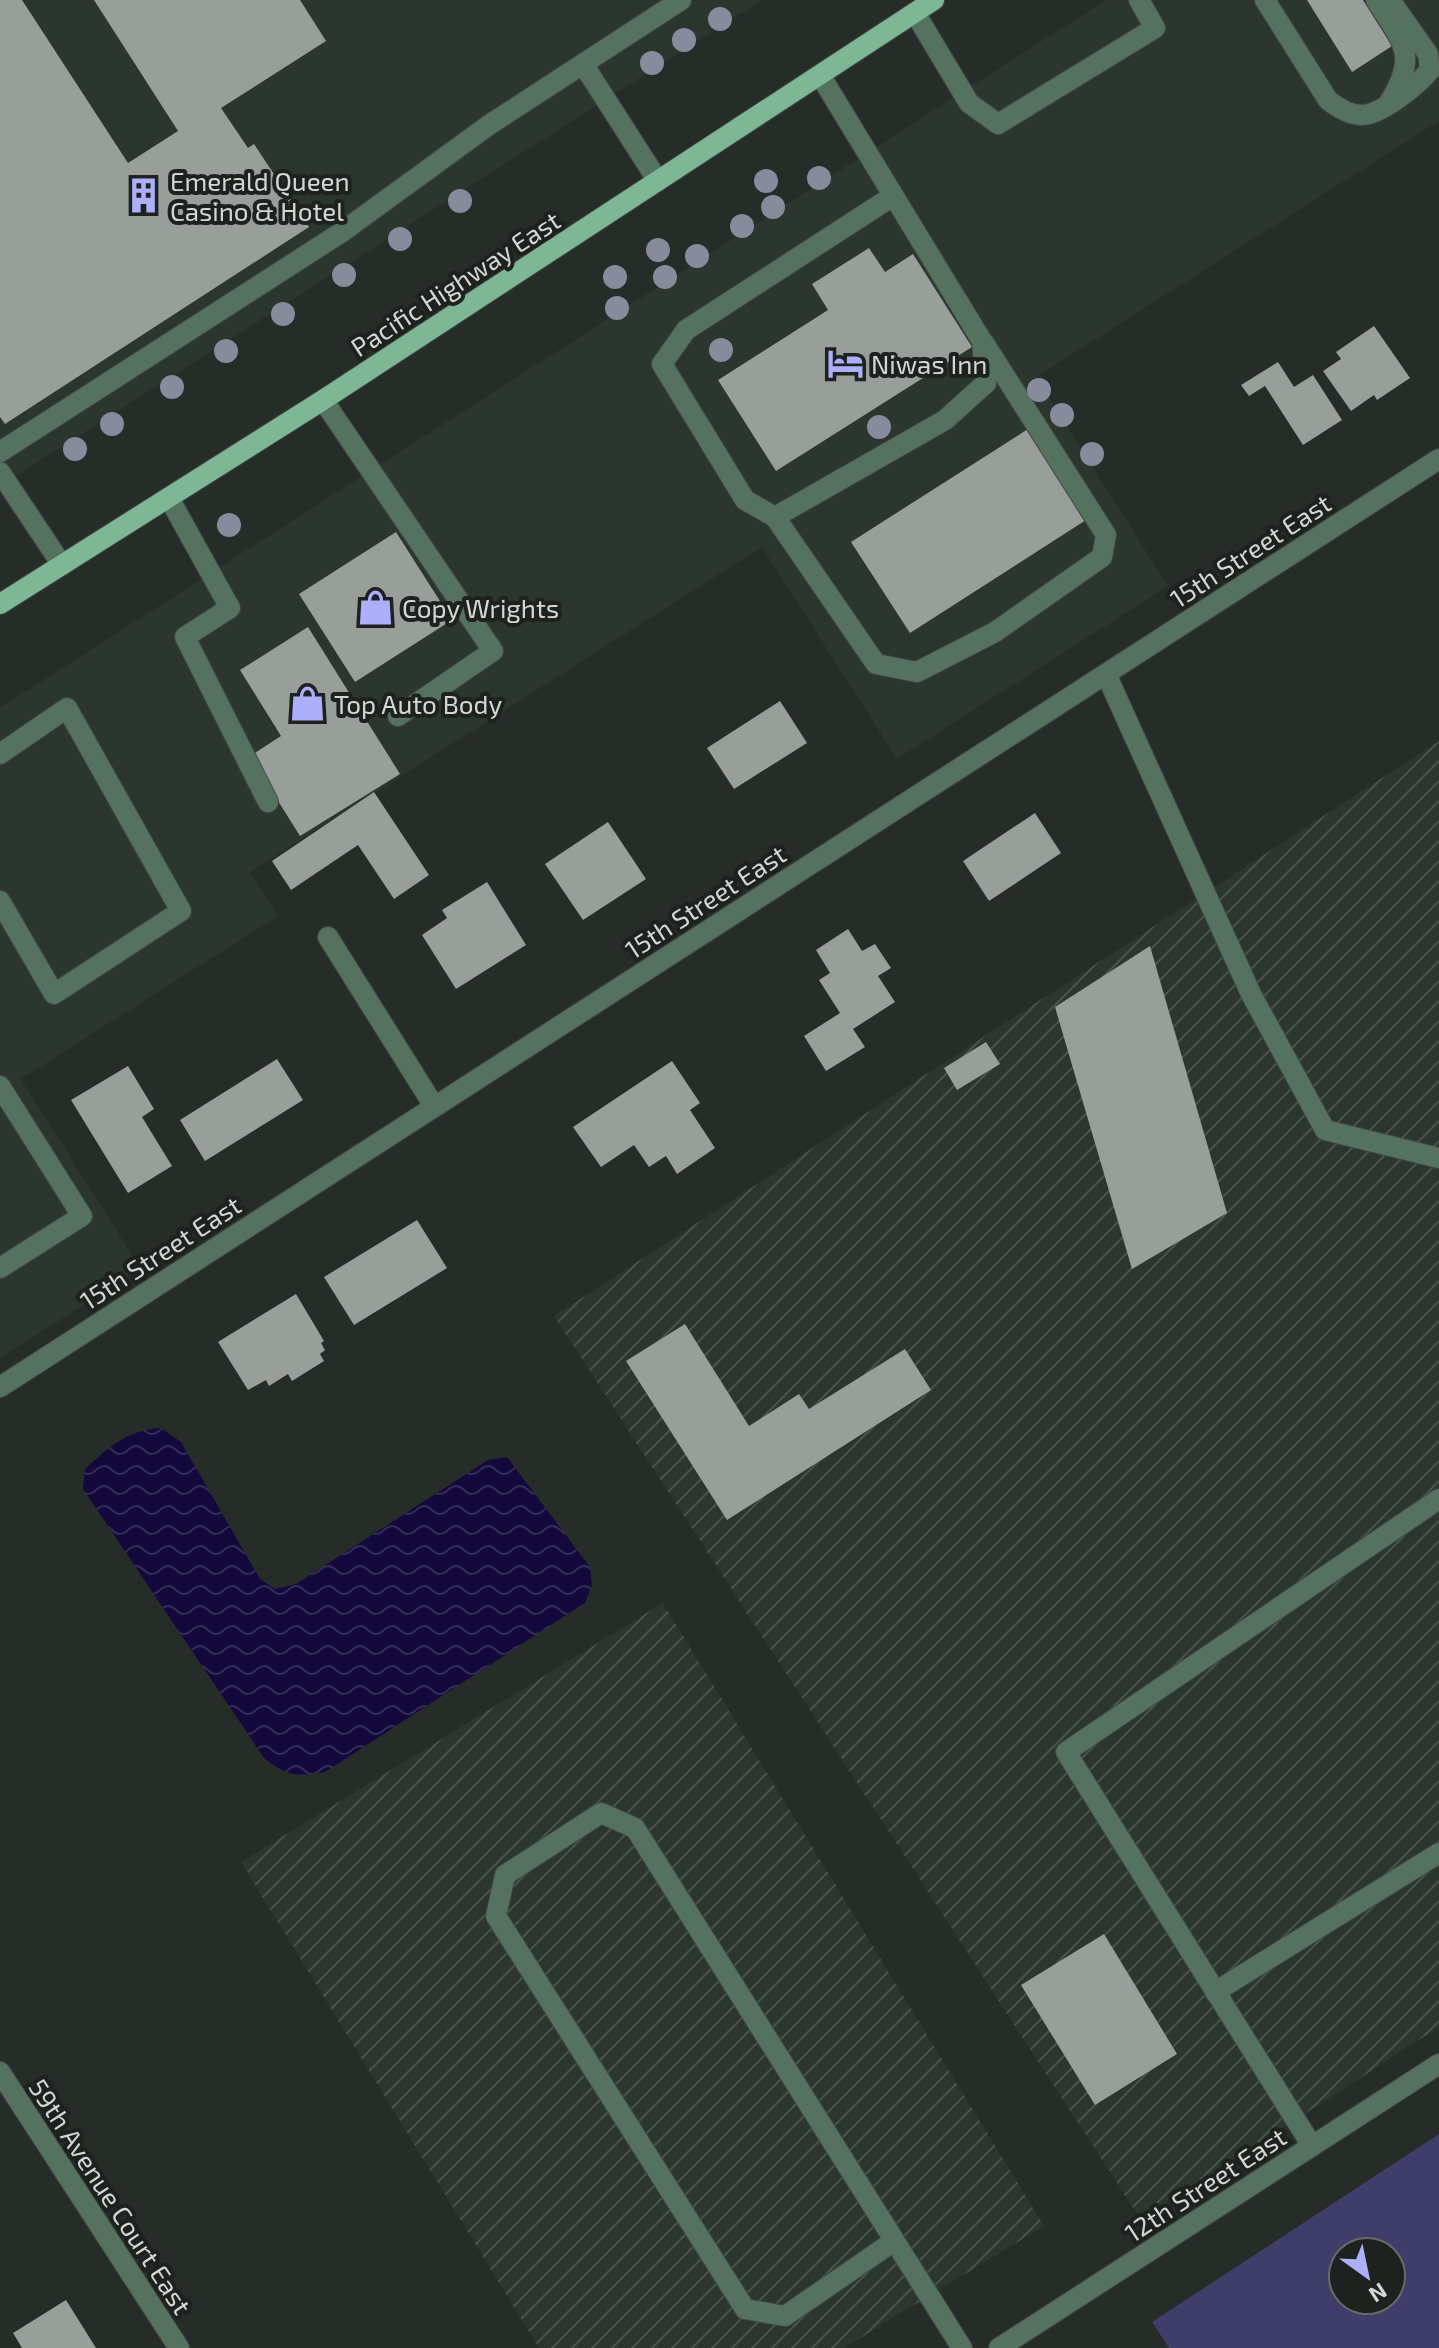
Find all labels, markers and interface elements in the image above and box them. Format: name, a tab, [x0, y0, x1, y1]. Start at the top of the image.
place label: Emerald Queen Casino & Hotel	[170, 165, 350, 226]
building icon: Emerald Queen Casino & Hotel	[125, 176, 163, 214]
street label: Pacific Highway East	[345, 204, 565, 362]
hotel icon: Niwas Inn	[826, 344, 864, 382]
place label: Niwas Inn	[871, 348, 987, 379]
street label: 15th Street East	[1164, 487, 1336, 613]
shop icon: Copy Wrights	[357, 588, 395, 626]
place label: Copy Wrights	[402, 592, 559, 623]
shop icon: Top Auto Body	[289, 684, 327, 722]
place label: Top Auto Body	[334, 688, 502, 719]
street label: 15th Street East	[619, 838, 791, 964]
street label: 15th Street East	[74, 1189, 246, 1315]
street label: 59th Avenue Court East	[23, 2072, 199, 2320]
street label: 12th Street East	[1119, 2120, 1291, 2248]
north arrow	[1327, 2236, 1407, 2316]
text: N	[1365, 2278, 1392, 2309]

